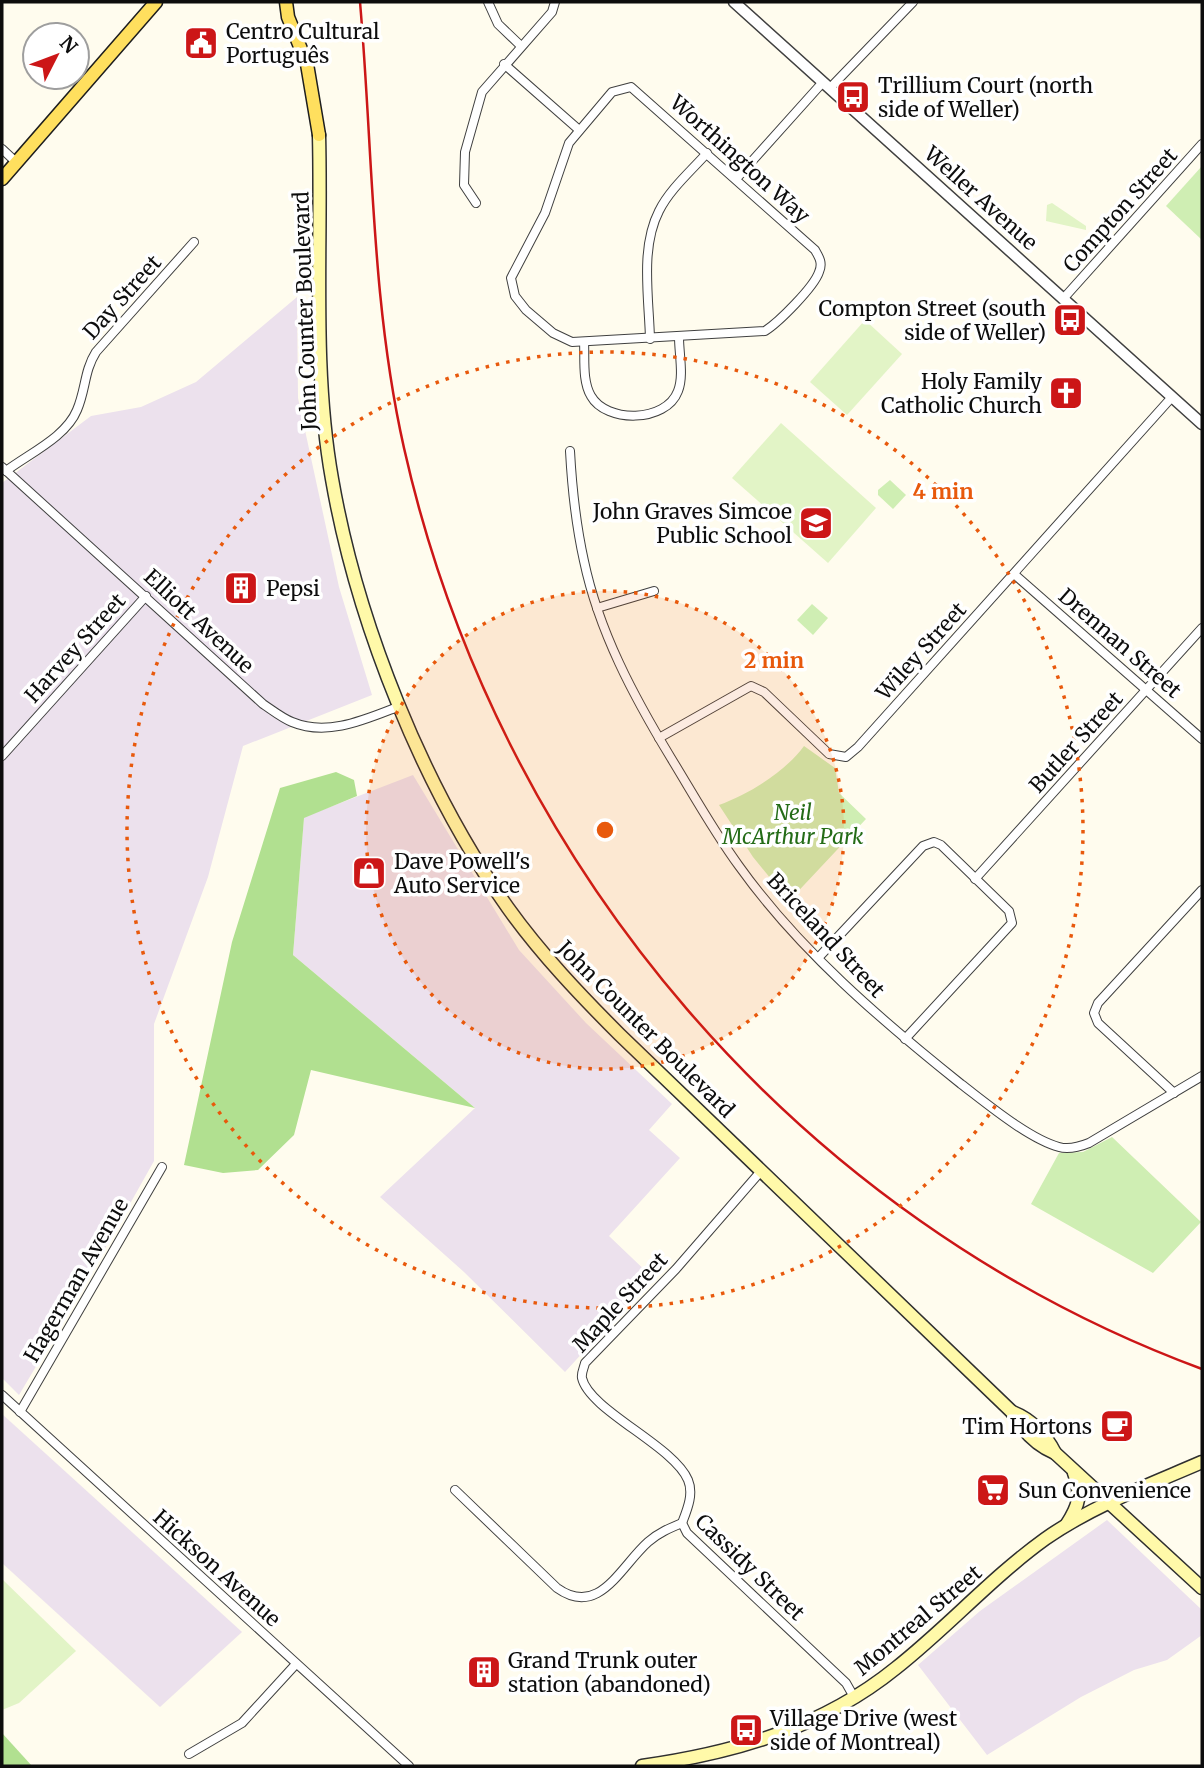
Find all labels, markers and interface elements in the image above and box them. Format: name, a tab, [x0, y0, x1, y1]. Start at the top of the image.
place label: Centro Cultural Português	[226, 18, 380, 69]
north arrow	[21, 21, 91, 91]
public building icon: Centro Cultural Português	[182, 24, 220, 62]
text: N	[55, 31, 83, 58]
place label: Trillium Court (north side of Weller)	[878, 72, 1093, 123]
bus stop icon: Trillium Court (north side of Weller)	[834, 78, 872, 116]
street label: Worthington Way	[664, 88, 816, 229]
street label: Weller Avenue	[918, 139, 1043, 256]
street label: Compton Street	[1057, 142, 1183, 278]
street label: John Counter Boulevard	[287, 190, 323, 432]
street label: Day Street	[77, 249, 167, 345]
place label: Compton Street (south side of Weller)	[819, 295, 1046, 346]
bus stop icon: Compton Street (south side of Weller)	[1051, 301, 1089, 339]
place label: Holy Family Catholic Church	[881, 368, 1043, 419]
church icon: Holy Family Catholic Church	[1047, 374, 1085, 412]
text: 4 min	[913, 478, 973, 505]
place label: John Graves Simcoe Public School	[592, 498, 792, 549]
school or university icon: John Graves Simcoe Public School	[797, 504, 835, 542]
street label: Elliott Avenue	[138, 563, 260, 679]
building icon: Pepsi	[222, 569, 260, 607]
place label: Pepsi	[266, 575, 320, 602]
street label: Drennan Street	[1053, 582, 1187, 704]
street label: Harvey Street	[19, 588, 131, 708]
street label: Wiley Street	[869, 597, 972, 706]
text: 2 min	[744, 647, 804, 674]
street label: Butler Street	[1023, 686, 1129, 798]
park label: Neil McArthur Park	[721, 799, 864, 850]
centre of rings	[593, 818, 617, 842]
place label: Dave Powell's Auto Service	[393, 848, 530, 899]
shop icon: Dave Powell's Auto Service	[350, 854, 388, 892]
street label: Briceland Street	[761, 867, 891, 1003]
street label: John Counter Boulevard	[551, 934, 740, 1123]
street label: Hagerman Avenue	[18, 1193, 134, 1367]
street label: Maple Street	[567, 1246, 673, 1358]
cafe icon: Tim Hortons	[1098, 1407, 1136, 1445]
place label: Tim Hortons	[962, 1413, 1092, 1440]
supermarket icon: Sun Convenience	[974, 1471, 1012, 1509]
place label: Sun Convenience	[1018, 1477, 1191, 1504]
street label: Hickson Avenue	[148, 1504, 286, 1632]
street label: Cassidy Street	[690, 1508, 810, 1626]
street label: Montreal Street	[849, 1559, 987, 1681]
place label: Grand Trunk outer station (abandoned)	[508, 1647, 711, 1698]
building icon: Grand Trunk outer station (abandoned)	[465, 1653, 503, 1691]
place label: Village Drive (west side of Montreal)	[769, 1705, 957, 1756]
bus stop icon: Village Drive (west side of Montreal)	[727, 1711, 765, 1749]

